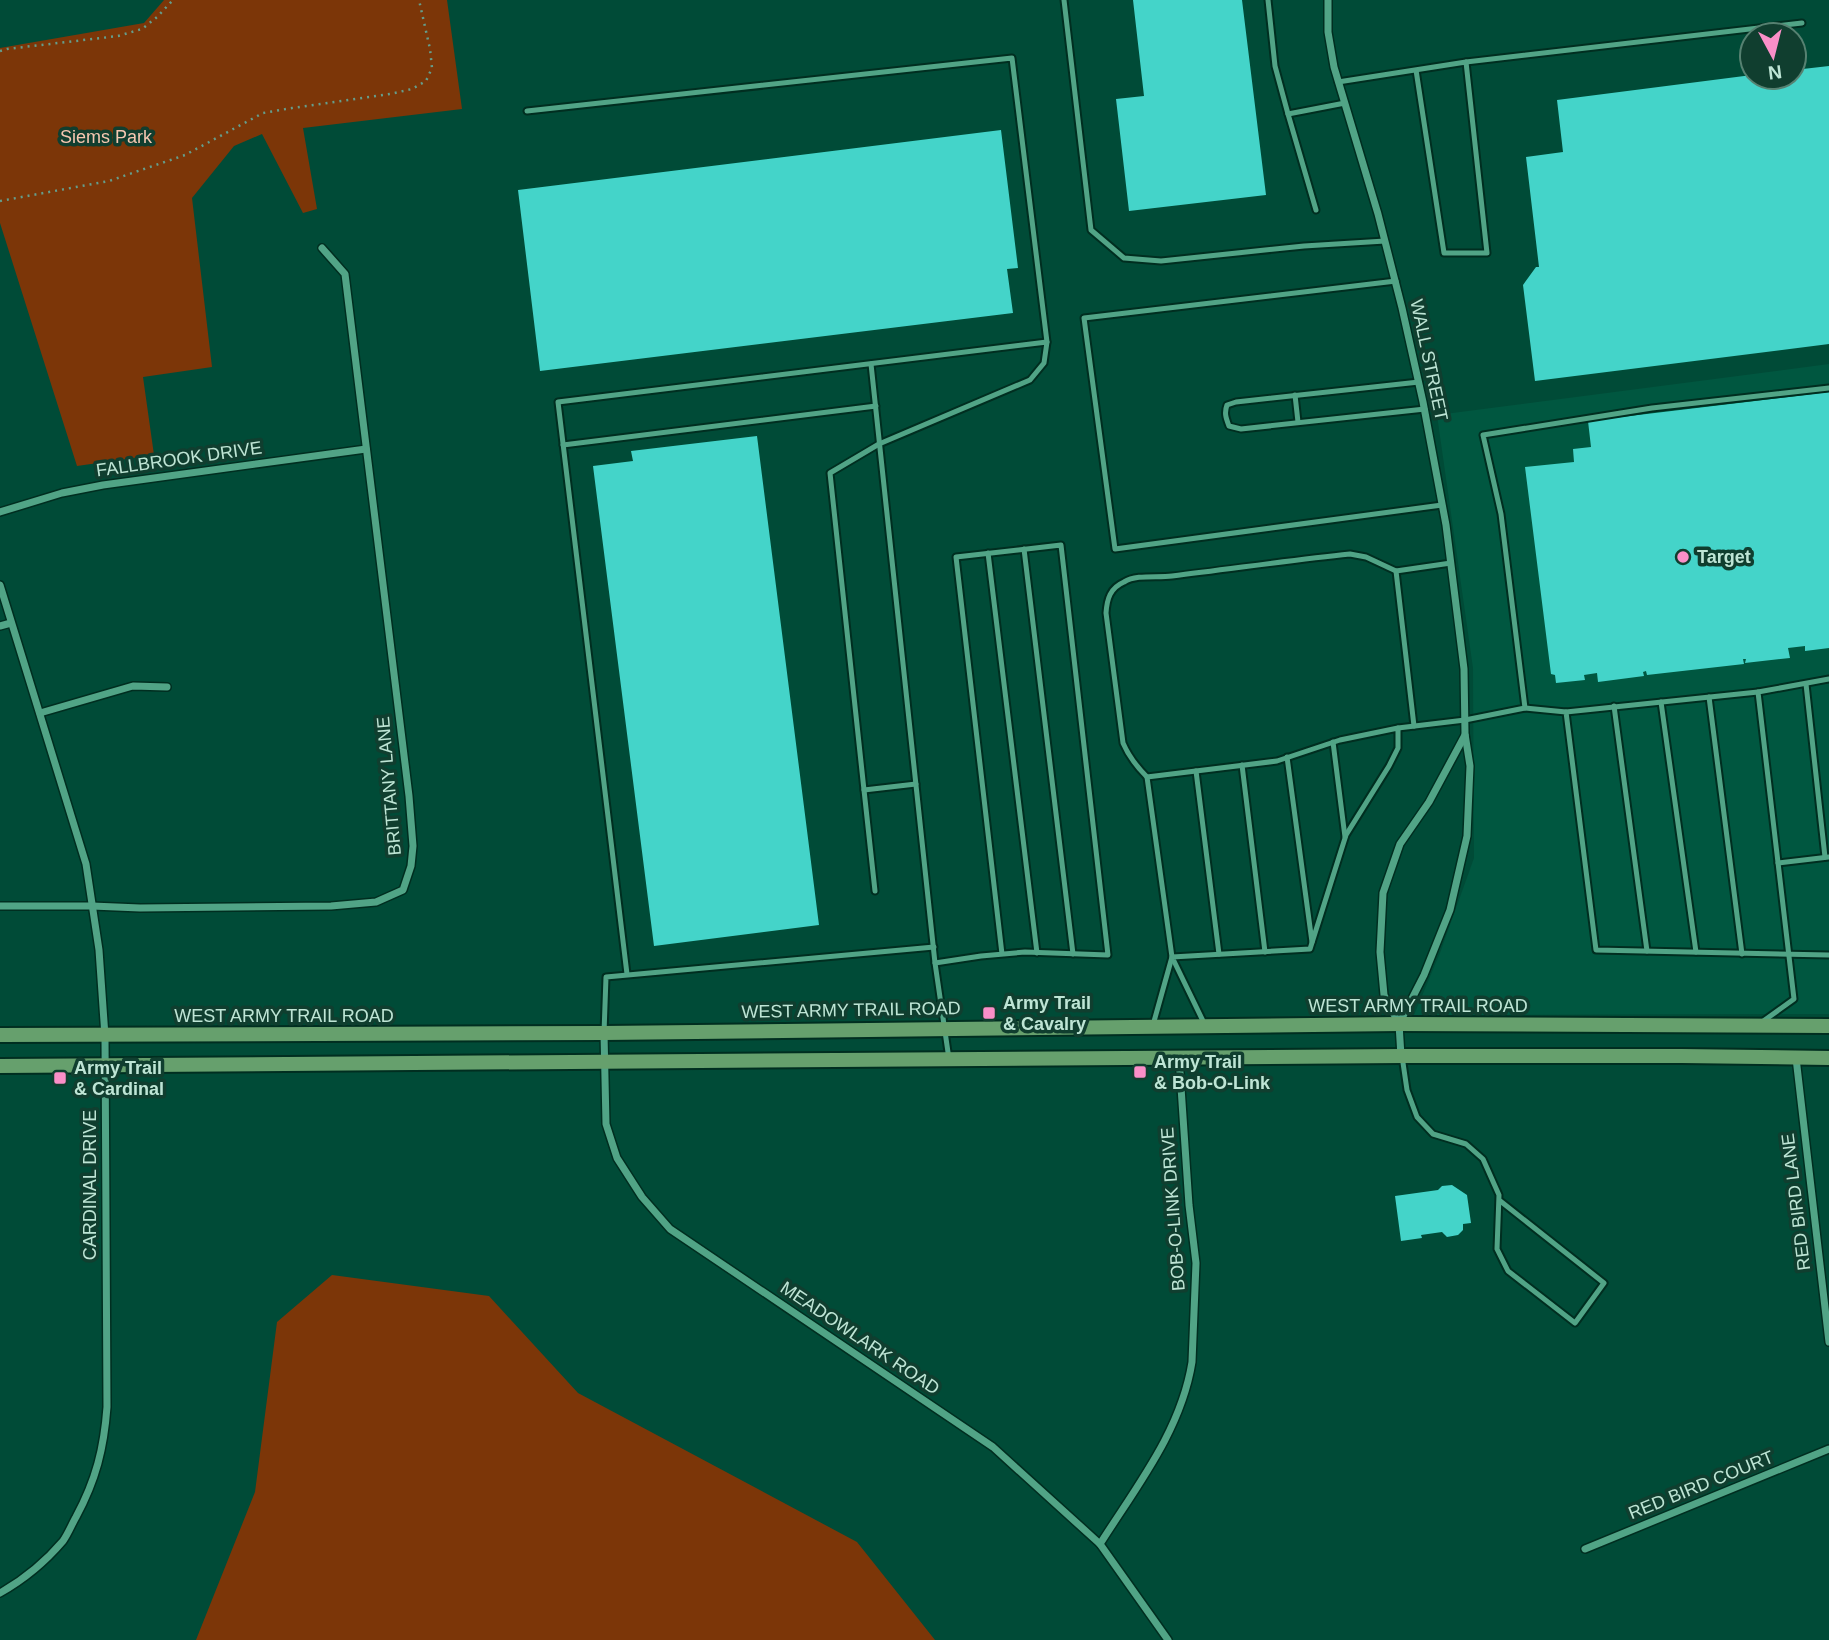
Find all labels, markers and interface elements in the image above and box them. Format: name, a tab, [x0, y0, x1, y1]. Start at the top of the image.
north arrow	[1738, 21, 1808, 91]
text: N	[1767, 61, 1783, 84]
park label: Siems Park	[60, 127, 153, 147]
street label: WALL STREET	[1406, 297, 1452, 423]
street label: FALLBROOK DRIVE	[95, 437, 263, 481]
place label: Target	[1697, 547, 1751, 567]
marker: Target	[1675, 549, 1691, 565]
street label: BRITTANY LANE	[373, 716, 405, 856]
place label: Army Trail & Cavalry	[1003, 993, 1091, 1034]
street label: WEST ARMY TRAIL ROAD	[1308, 996, 1528, 1016]
street label: WEST ARMY TRAIL ROAD	[741, 998, 961, 1022]
marker: Army Trail & Cavalry	[981, 1005, 997, 1021]
street label: WEST ARMY TRAIL ROAD	[174, 1006, 394, 1026]
place label: Army Trail & Bob-O-Link	[1154, 1052, 1271, 1093]
place label: Army Trail & Cardinal	[74, 1058, 164, 1099]
marker: Army Trail & Bob-O-Link	[1132, 1064, 1148, 1080]
marker: Army Trail & Cardinal	[52, 1070, 68, 1086]
street label: CARDINAL DRIVE	[80, 1110, 100, 1260]
street label: BOB-O-LINK DRIVE	[1157, 1126, 1189, 1292]
street label: RED BIRD LANE	[1778, 1132, 1814, 1272]
street label: MEADOWLARK ROAD	[777, 1277, 943, 1399]
street label: RED BIRD COURT	[1626, 1447, 1776, 1523]

